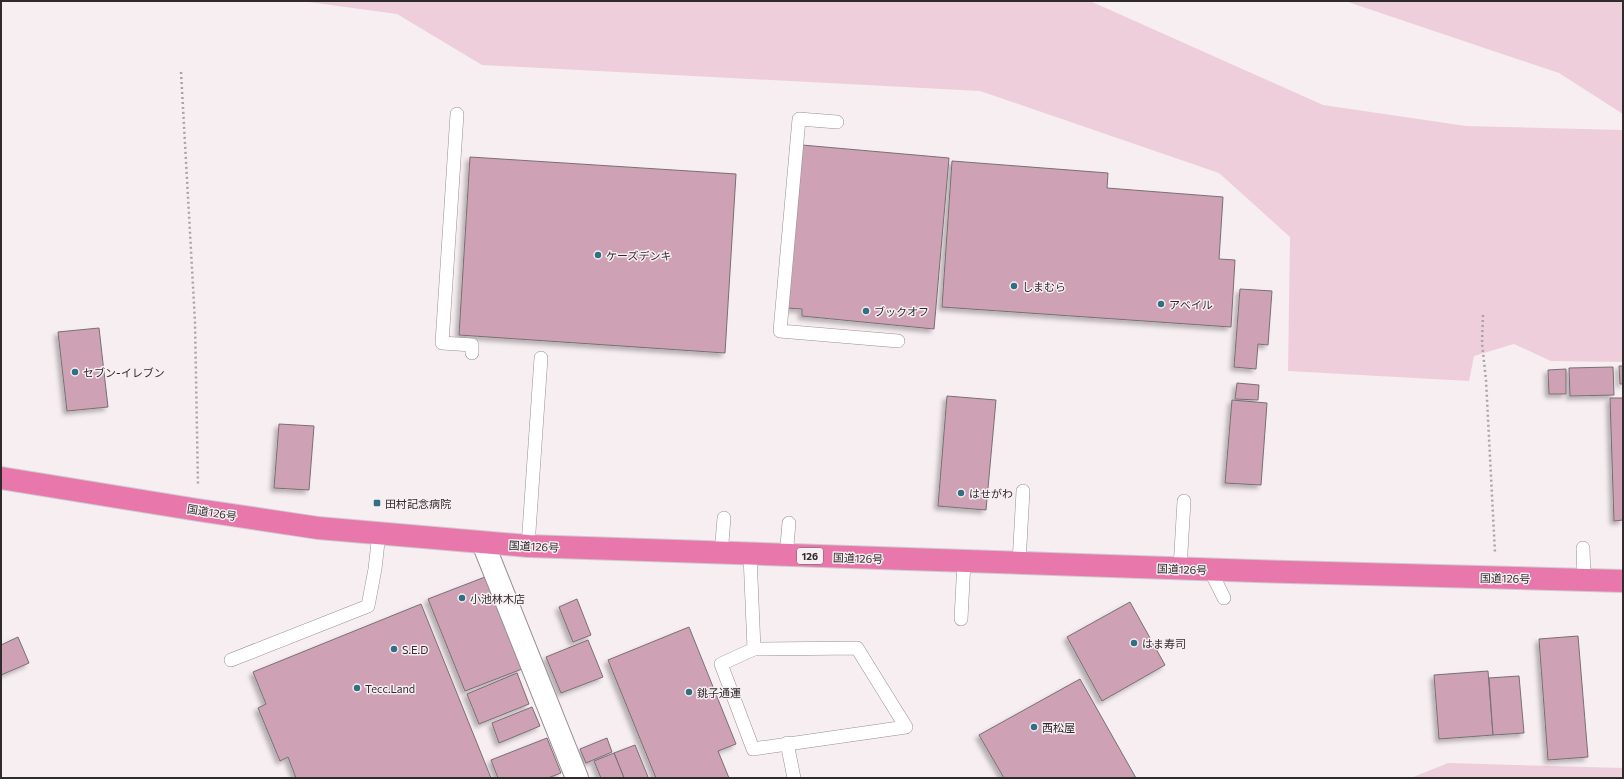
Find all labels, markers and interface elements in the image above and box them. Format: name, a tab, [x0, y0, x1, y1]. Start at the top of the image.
place label: ケーズデンキ	[606, 249, 671, 262]
marker: ケーズデンキ	[593, 250, 603, 260]
place label: しまむら	[1022, 280, 1066, 293]
marker: しまむら	[1009, 281, 1019, 291]
place label: アベイル	[1169, 298, 1213, 311]
marker: アベイル	[1156, 299, 1166, 309]
place label: ブックオフ	[874, 305, 929, 318]
marker: ブックオフ	[861, 306, 871, 316]
place label: セブン-イレブン	[83, 366, 165, 379]
marker: セブン-イレブン	[70, 367, 80, 377]
place label: はせがわ	[969, 487, 1013, 500]
marker: はせがわ	[956, 488, 966, 498]
place label: 田村記念病院	[385, 497, 451, 510]
marker: 田村記念病院	[372, 498, 382, 508]
street label: 国道126号	[186, 502, 238, 522]
street label: 国道126号	[508, 538, 560, 554]
road number: 126	[797, 548, 823, 564]
street label: 国道126号	[833, 551, 883, 565]
street label: 国道126号	[1157, 562, 1207, 576]
street label: 国道126号	[1480, 571, 1530, 585]
place label: 小池林木店	[470, 592, 525, 605]
marker: 小池林木店	[457, 593, 467, 603]
place label: はま寿司	[1142, 637, 1186, 650]
marker: はま寿司	[1129, 638, 1139, 648]
place label: S.E.D	[402, 643, 428, 656]
marker: S.E.D	[389, 644, 399, 654]
place label: Tecc.Land	[365, 682, 415, 695]
marker: Tecc.Land	[352, 683, 362, 693]
place label: 銚子通運	[697, 686, 741, 699]
marker: 銚子通運	[684, 687, 694, 697]
place label: 西松屋	[1042, 721, 1075, 734]
marker: 西松屋	[1029, 722, 1039, 732]

